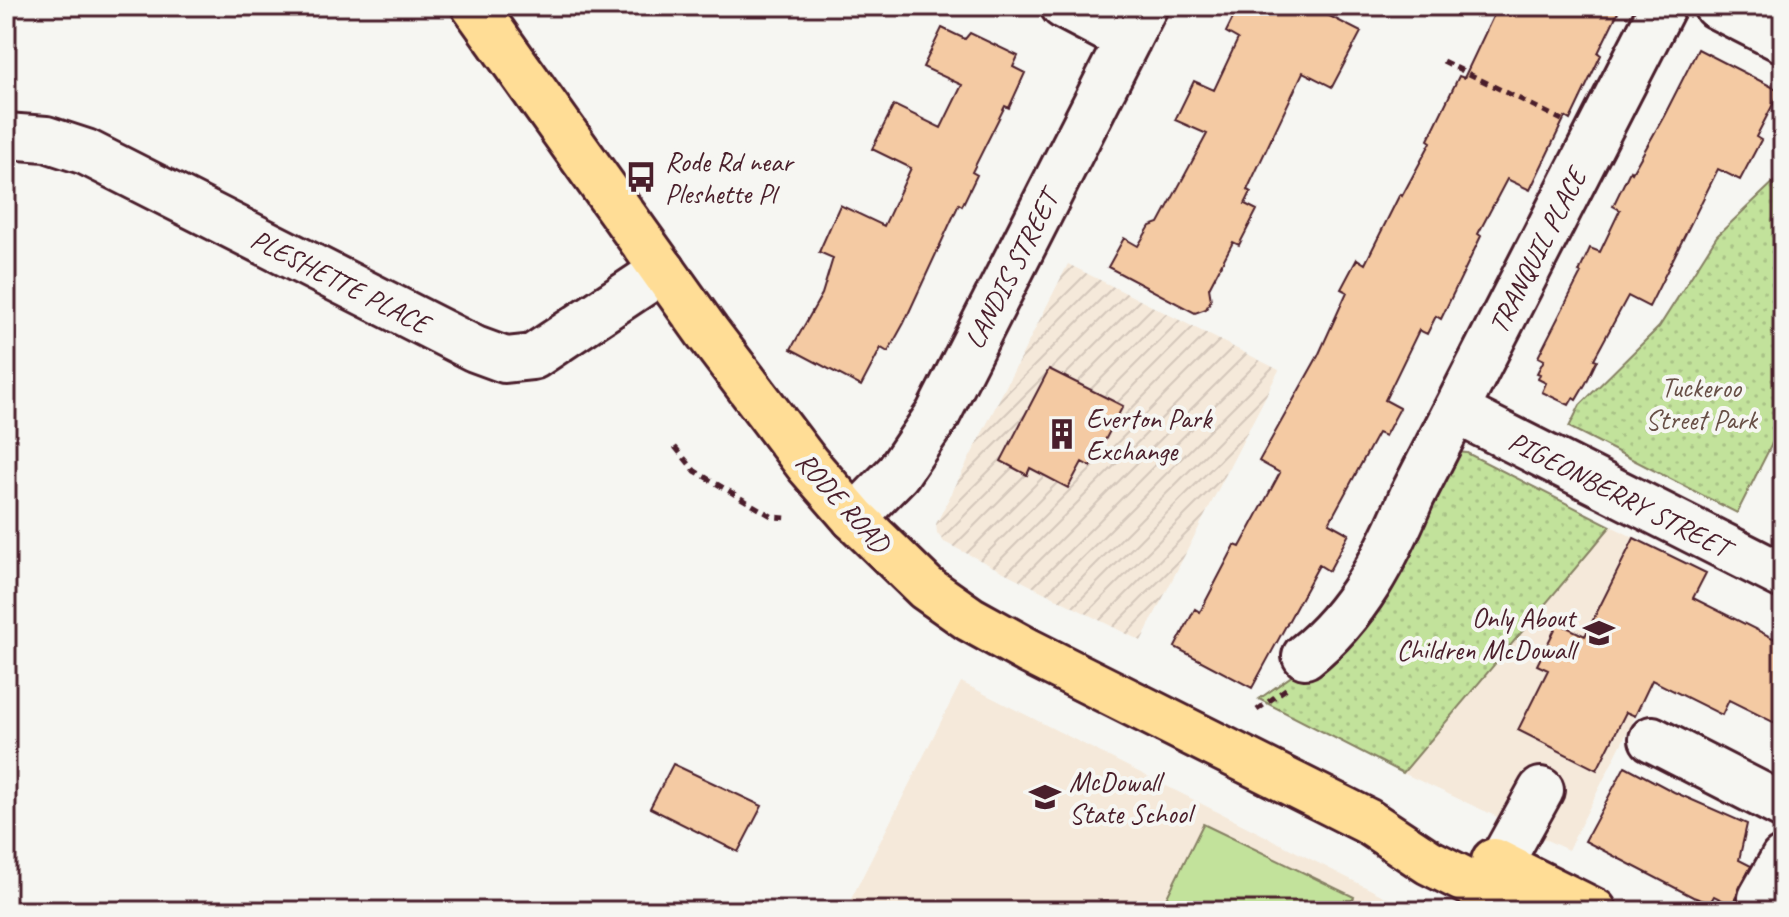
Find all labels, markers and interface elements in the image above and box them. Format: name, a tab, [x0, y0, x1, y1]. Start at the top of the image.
place label: Rode Rd near Pleshette Pl	[665, 144, 795, 211]
bus stop icon: Rode Rd near Pleshette Pl	[624, 160, 658, 194]
street label: TRANQUIL PLACE	[1480, 160, 1595, 339]
street label: LANDIS STREET	[956, 179, 1069, 354]
street label: PLESHETTE PLACE	[245, 221, 438, 343]
park label: Tuckeroo Street Park	[1645, 370, 1758, 437]
place label: Everton Park Exchange	[1086, 401, 1213, 468]
building icon: Everton Park Exchange	[1045, 417, 1079, 451]
street label: PIGEONBERRY STREET	[1503, 423, 1742, 568]
street label: RODE ROAD	[789, 444, 899, 562]
place label: Only About Children McDowall	[1396, 600, 1580, 667]
school or university icon: Only About Children McDowall	[1582, 616, 1616, 650]
place label: McDowall State School	[1069, 764, 1197, 831]
school or university icon: McDowall State School	[1028, 780, 1062, 814]

